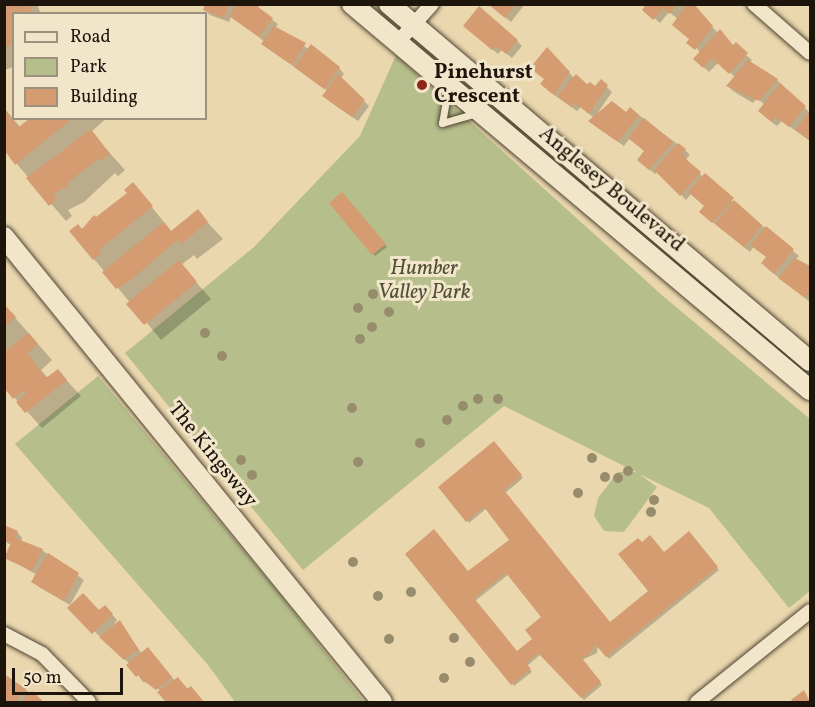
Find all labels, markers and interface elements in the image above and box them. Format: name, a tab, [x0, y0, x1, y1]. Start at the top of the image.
legend	[12, 12, 207, 120]
text: Road	[70, 25, 111, 50]
text: Park	[70, 55, 107, 80]
place label: Pinehurst Crescent	[434, 60, 533, 110]
marker: Pinehurst Crescent	[415, 78, 429, 92]
text: Building	[70, 85, 138, 110]
street label: Anglesey Boulevard	[533, 122, 689, 258]
park label: Humber Valley Park	[377, 256, 471, 306]
street label: The Kingsway	[162, 397, 262, 513]
scale bar	[15, 656, 126, 694]
text: 50 m	[23, 666, 62, 691]

